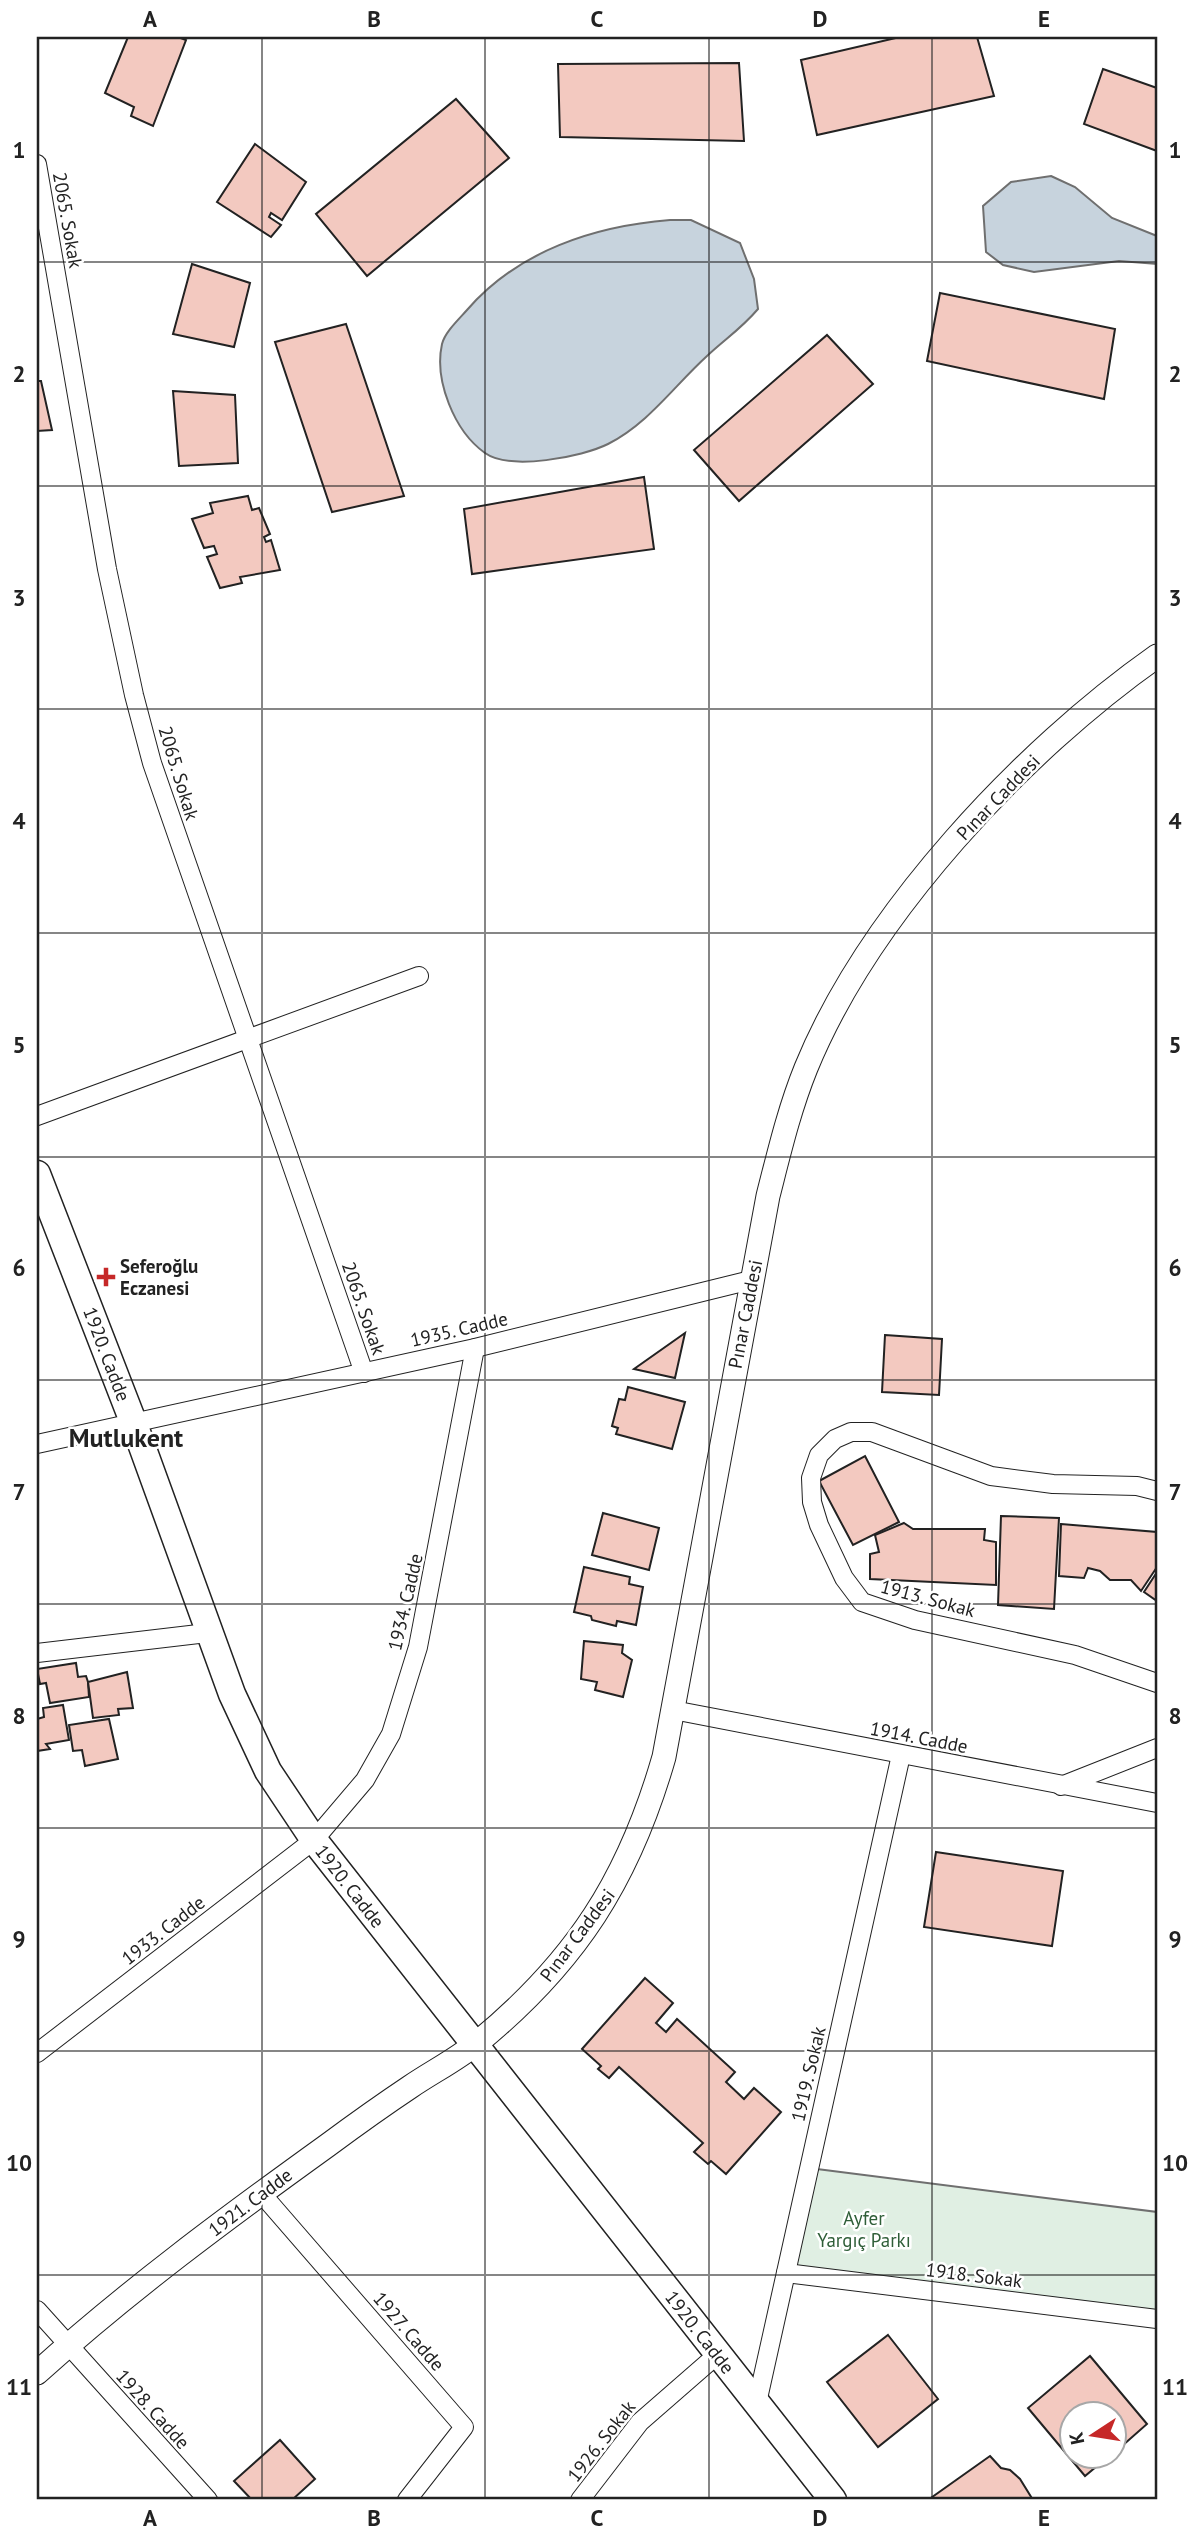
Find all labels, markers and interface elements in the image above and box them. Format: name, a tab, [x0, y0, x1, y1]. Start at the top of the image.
text: A	[143, 4, 157, 33]
text: B	[367, 4, 381, 33]
text: C	[591, 4, 604, 33]
text: D	[813, 4, 827, 33]
text: E	[1038, 4, 1050, 33]
text: 1	[12, 135, 26, 164]
text: 1	[1168, 135, 1182, 164]
street label: 2065. Sokak	[48, 170, 88, 270]
text: 2	[12, 359, 26, 388]
text: 2	[1168, 359, 1182, 388]
text: 3	[12, 583, 26, 612]
text: 3	[1168, 583, 1182, 612]
street label: 2065. Sokak	[153, 723, 205, 823]
street label: Pınar Caddesi	[951, 749, 1045, 845]
text: 4	[12, 806, 26, 835]
text: 4	[1168, 806, 1182, 835]
text: 5	[12, 1030, 26, 1059]
text: 5	[1168, 1030, 1182, 1059]
text: 6	[12, 1253, 26, 1282]
text: 6	[1168, 1253, 1182, 1282]
place label: Seferoğlu Eczanesi	[120, 1254, 198, 1300]
street label: 2065. Sokak	[337, 1258, 391, 1358]
street label: Pınar Caddesi	[723, 1258, 767, 1370]
marker: Seferoğlu Eczanesi	[98, 1269, 114, 1285]
street label: 1920. Cadde	[78, 1303, 136, 1405]
street label: 1935. Cadde	[408, 1306, 510, 1352]
district label: Mutlukent	[69, 1421, 183, 1454]
text: 7	[12, 1477, 26, 1506]
text: 7	[1168, 1477, 1182, 1506]
street label: 1934. Cadde	[382, 1551, 428, 1653]
street label: 1913. Sokak	[878, 1574, 978, 1622]
text: 8	[12, 1701, 26, 1730]
text: 8	[1168, 1701, 1182, 1730]
street label: 1914. Cadde	[868, 1716, 970, 1758]
street label: 1920. Cadde	[310, 1840, 390, 1932]
street label: Pınar Caddesi	[534, 1884, 620, 1986]
street label: 1933. Cadde	[117, 1890, 209, 1970]
text: 9	[12, 1924, 26, 1953]
text: 9	[1168, 1924, 1182, 1953]
street label: 1919. Sokak	[785, 2024, 831, 2124]
text: 10	[6, 2148, 32, 2177]
text: 10	[1162, 2148, 1188, 2177]
street label: 1921. Cadde	[203, 2163, 297, 2241]
park label: Ayfer Yargıç Parkı	[817, 2206, 911, 2252]
street label: 1918. Sokak	[924, 2257, 1024, 2293]
street label: 1920. Cadde	[660, 2286, 740, 2378]
street label: 1927. Cadde	[368, 2287, 450, 2375]
street label: 1928. Cadde	[111, 2364, 195, 2454]
text: 11	[6, 2372, 32, 2401]
text: 11	[1162, 2372, 1188, 2401]
street label: 1926. Sokak	[562, 2395, 640, 2487]
north arrow	[1058, 2400, 1128, 2470]
text: K	[1063, 2430, 1089, 2447]
text: A	[143, 2503, 157, 2532]
text: B	[367, 2503, 381, 2532]
text: C	[591, 2503, 604, 2532]
text: D	[813, 2503, 827, 2532]
text: E	[1038, 2503, 1050, 2532]

